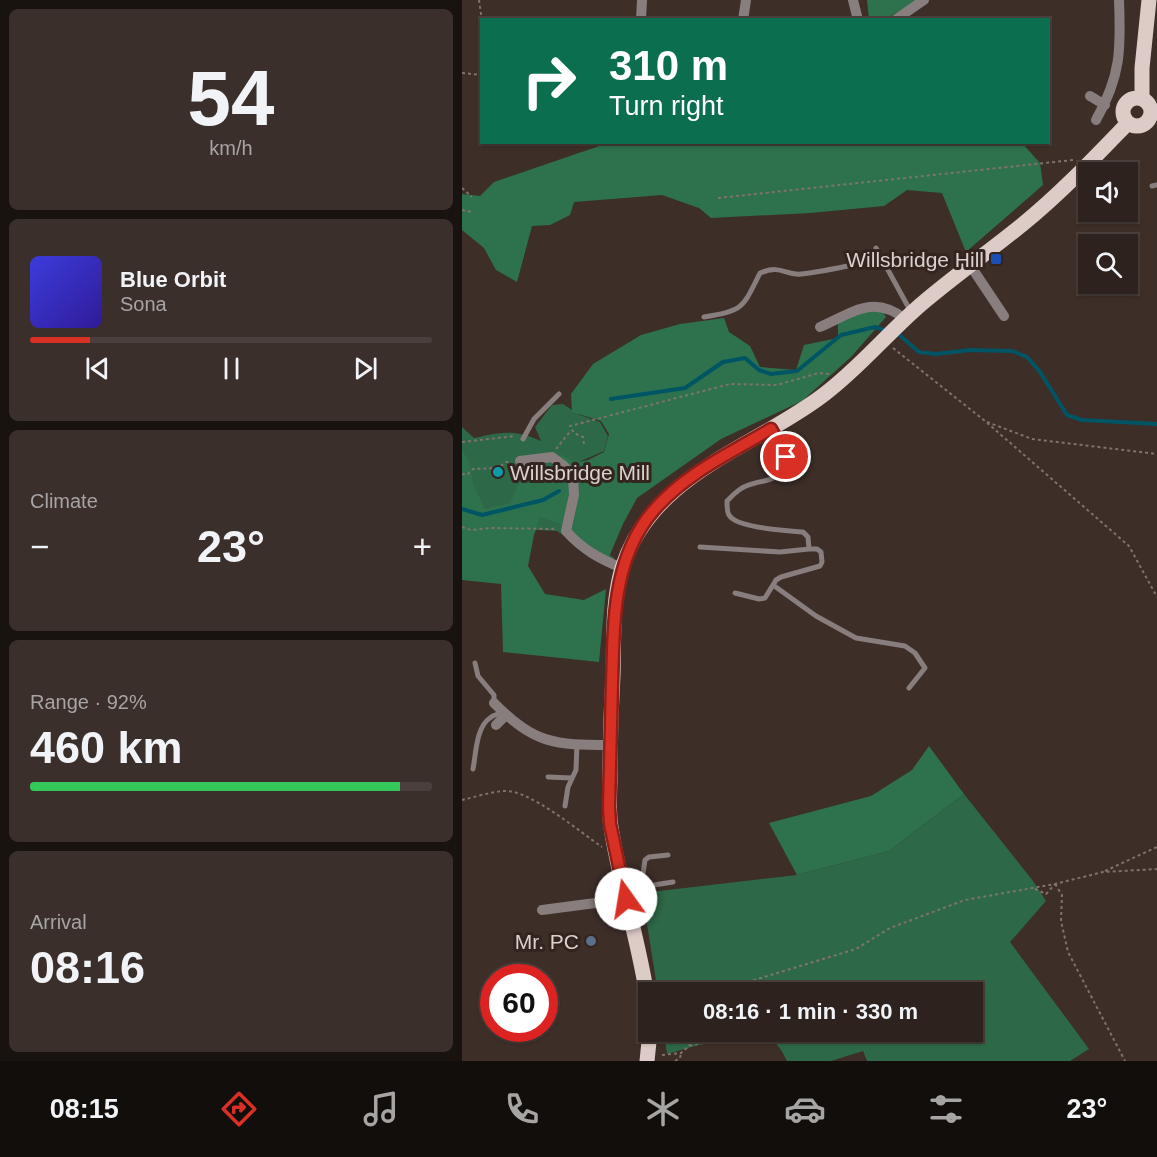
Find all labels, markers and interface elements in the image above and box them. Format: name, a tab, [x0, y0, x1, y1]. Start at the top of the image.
icon: right	[510, 42, 588, 120]
text: 310 m	[609, 42, 728, 89]
text: 54	[188, 54, 274, 142]
text: Turn right	[609, 91, 724, 121]
text: km/h	[209, 137, 253, 159]
map controls	[1078, 162, 1138, 294]
button: sound	[1078, 162, 1138, 222]
button: search	[1078, 234, 1138, 294]
place label: Willsbridge Hill	[846, 248, 984, 271]
marker: Willsbridge Hill	[989, 252, 1003, 266]
text: Blue Orbit	[120, 267, 226, 292]
text: Sona	[120, 293, 167, 315]
icon: previous	[81, 352, 114, 385]
icon: pause	[215, 352, 248, 385]
icon: next	[349, 352, 382, 385]
pin	[760, 431, 811, 482]
icon: arrive	[769, 440, 802, 473]
place label: Willsbridge Mill	[510, 461, 650, 484]
marker: Willsbridge Mill	[491, 465, 505, 479]
text: Climate	[30, 490, 98, 512]
text: 23°	[197, 521, 265, 572]
text: −	[30, 528, 49, 565]
text: +	[413, 528, 432, 565]
text: Range · 92%	[30, 691, 147, 713]
text: 460 km	[30, 722, 183, 773]
position arrow	[594, 867, 658, 931]
text: Arrival	[30, 911, 87, 933]
place label: Mr. PC	[515, 930, 579, 953]
marker: Mr. PC	[584, 934, 598, 948]
text: 08:16	[30, 942, 145, 993]
speed limit sign: 60	[480, 964, 558, 1042]
text: 08:16 · 1 min · 330 m	[703, 999, 918, 1024]
icon: directions	[218, 1088, 260, 1130]
icon: music	[360, 1088, 402, 1130]
icon: phone	[501, 1088, 543, 1130]
icon: climate	[642, 1088, 684, 1130]
icon: car	[784, 1088, 826, 1130]
icon: filters	[925, 1088, 967, 1130]
text: 08:15	[50, 1094, 119, 1124]
text: 23°	[1066, 1094, 1107, 1124]

